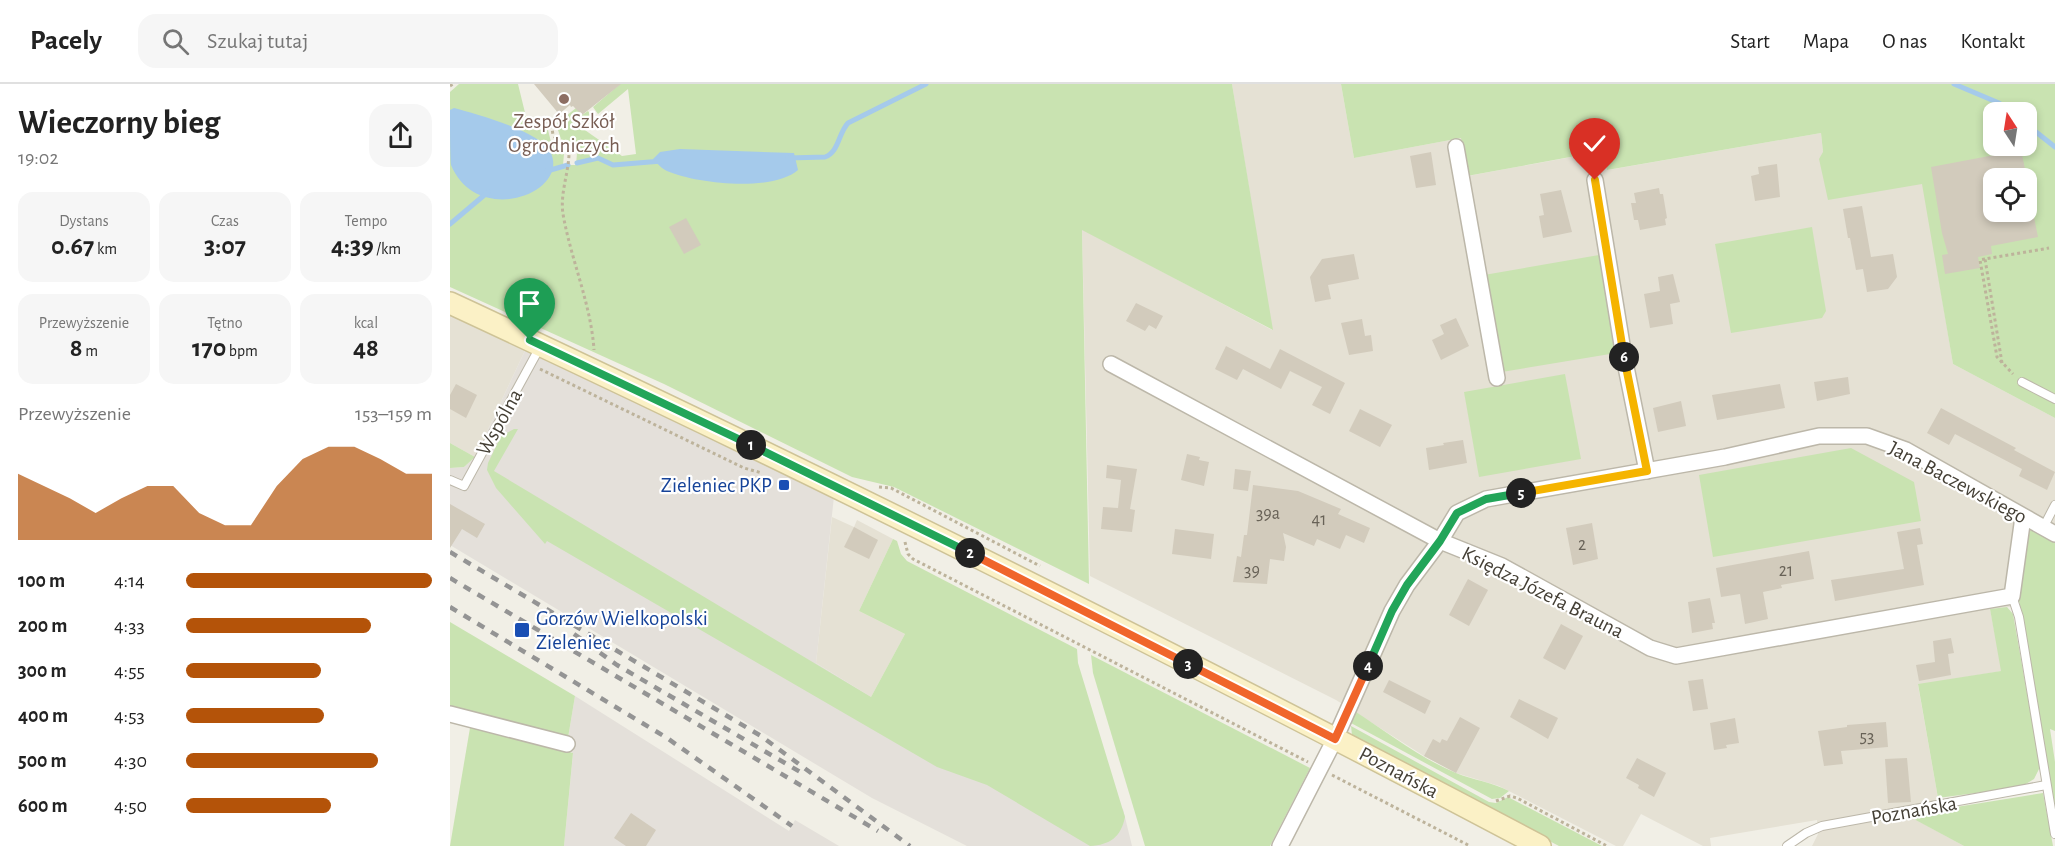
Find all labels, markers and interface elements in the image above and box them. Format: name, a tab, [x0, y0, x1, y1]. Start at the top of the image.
search box	[138, 14, 558, 68]
icon: search	[159, 25, 192, 58]
text: Pacely	[30, 27, 102, 55]
text: Szukaj tutaj	[207, 30, 308, 52]
text: Start	[1730, 31, 1770, 52]
text: Mapa	[1803, 31, 1849, 52]
text: O nas	[1882, 31, 1927, 52]
text: Kontakt	[1960, 31, 2025, 52]
marker: Zespół Szkół Ogrodniczych	[557, 92, 571, 106]
north arrow	[1983, 102, 2037, 156]
map controls	[1983, 102, 2037, 222]
button: share	[369, 104, 432, 167]
text: Wieczorny bieg	[18, 107, 220, 140]
place label: Zespół Szkół Ogrodniczych	[508, 111, 620, 156]
pin	[1569, 118, 1620, 180]
icon: check	[1578, 127, 1611, 160]
text: 19:02	[18, 148, 59, 168]
button: locate	[1983, 168, 2037, 222]
text: Dystans	[59, 213, 109, 229]
text: Czas	[211, 213, 239, 229]
text: Tempo	[345, 213, 387, 229]
text: 0.67	[51, 233, 94, 259]
text: 3:07	[204, 233, 246, 259]
text: 4:39	[331, 233, 374, 259]
text: km	[94, 241, 117, 257]
text: /km	[374, 241, 401, 257]
pin	[504, 278, 555, 340]
icon: arrive	[513, 287, 546, 320]
text: Przewyższenie	[39, 315, 129, 331]
text: Tętno	[207, 315, 243, 331]
text: kcal	[354, 315, 378, 331]
text: 8	[70, 335, 83, 361]
text: 170	[192, 335, 226, 361]
text: 48	[353, 335, 379, 361]
pin: 6	[1609, 342, 1639, 372]
text: m	[83, 343, 98, 359]
text: bpm	[226, 343, 258, 359]
text: 6	[1620, 349, 1628, 365]
street label: Wspólna	[473, 385, 526, 459]
text: Przewyższenie	[18, 404, 131, 424]
text: 153–159 m	[355, 404, 432, 424]
pin: 1	[736, 430, 766, 460]
text: 1	[748, 437, 754, 453]
street label: Jana Baczewskiego	[1885, 437, 2030, 528]
place label: Zieleniec PKP	[661, 475, 772, 496]
marker: Zieleniec PKP	[777, 478, 791, 492]
pin: 5	[1506, 478, 1536, 508]
text: 5	[1518, 485, 1524, 501]
house number: 39a	[1256, 505, 1280, 523]
house number: 41	[1312, 511, 1326, 529]
house number: 2	[1578, 536, 1586, 554]
pin: 2	[955, 538, 985, 568]
street label: Księdza Józefa Brauna	[1458, 543, 1627, 642]
text: 2	[966, 545, 974, 561]
house number: 39	[1244, 562, 1260, 580]
house number: 21	[1779, 562, 1793, 580]
text: 100 m	[18, 571, 65, 591]
text: 4:14	[114, 571, 145, 591]
place label: Gorzów Wielkopolski Zieleniec	[536, 608, 708, 653]
text: 200 m	[18, 616, 67, 636]
text: 4:33	[114, 616, 145, 636]
marker: Gorzów Wielkopolski Zieleniec	[513, 621, 531, 639]
pin: 3	[1173, 649, 1203, 679]
pin: 4	[1353, 651, 1383, 681]
text: 3	[1185, 656, 1191, 672]
text: 4	[1364, 658, 1372, 674]
text: 300 m	[18, 661, 67, 681]
text: 4:55	[114, 661, 145, 681]
text: 400 m	[18, 706, 68, 726]
text: 4:53	[114, 706, 145, 726]
house number: 53	[1860, 728, 1874, 746]
street label: Poznańska	[1356, 743, 1442, 802]
text: 500 m	[18, 751, 67, 771]
text: 4:30	[114, 751, 147, 771]
street label: Poznańska	[1870, 793, 1959, 828]
text: 600 m	[18, 796, 68, 816]
text: 4:50	[114, 796, 147, 816]

